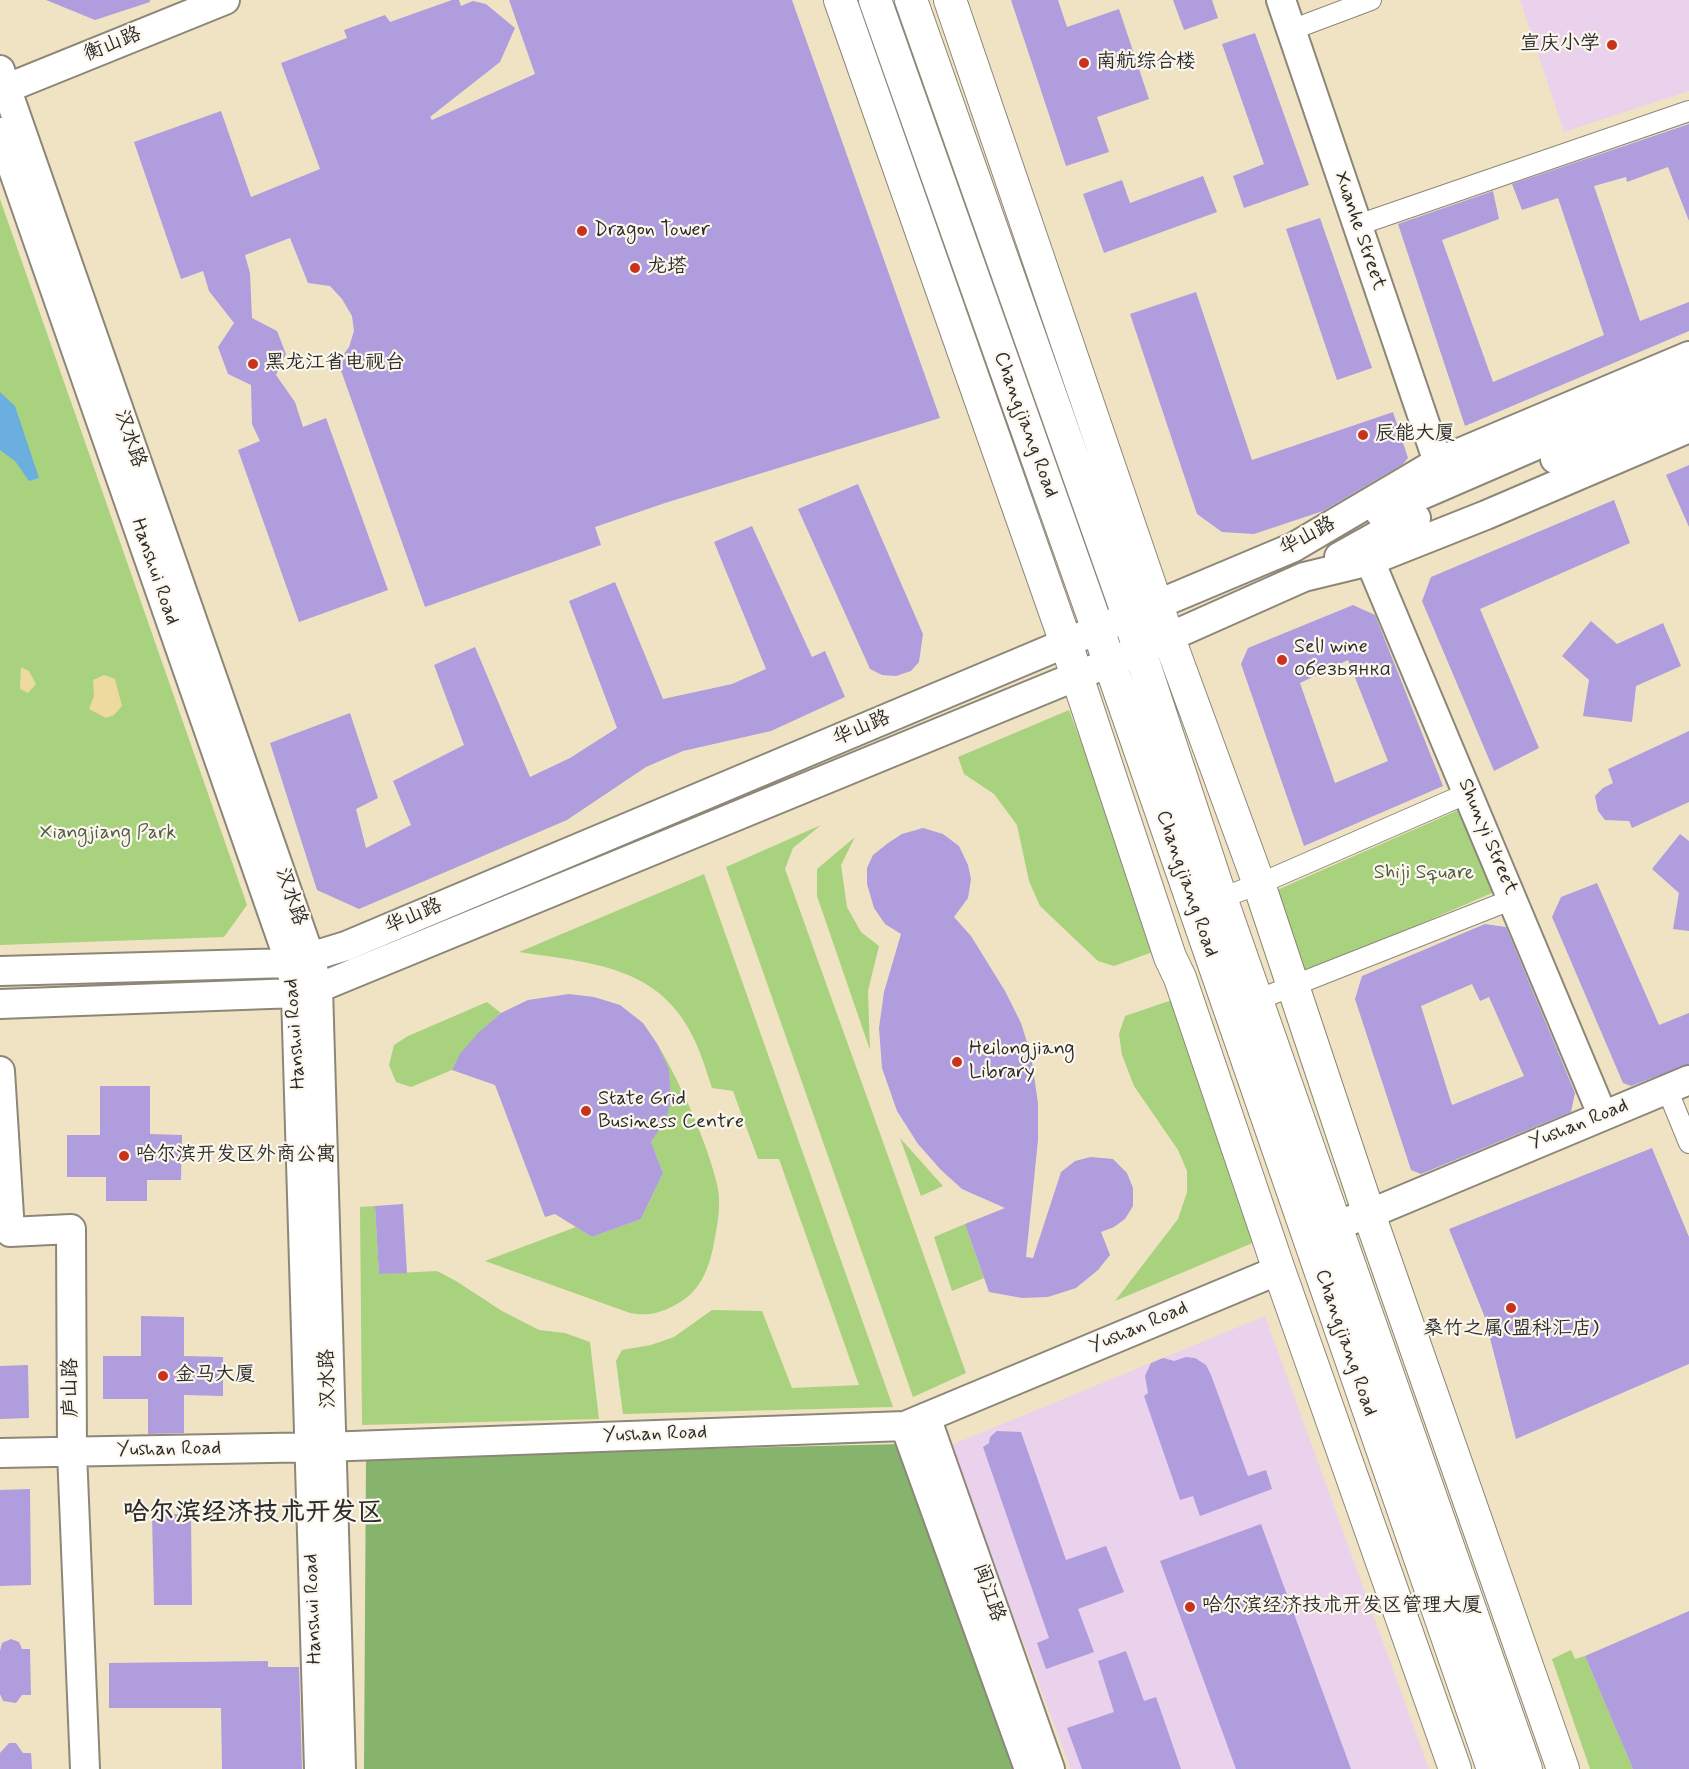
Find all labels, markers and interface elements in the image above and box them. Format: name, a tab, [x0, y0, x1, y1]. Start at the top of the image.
street label: 衡山路	[81, 23, 145, 67]
place label: 宣庆小学	[1520, 33, 1600, 57]
marker: 宣庆小学	[1605, 38, 1619, 52]
place label: 南航综合楼	[1096, 51, 1196, 75]
marker: 南航综合楼	[1077, 56, 1091, 70]
street label: Xuanhe Street	[1328, 169, 1390, 293]
place label: Dragon Tower	[594, 219, 710, 243]
marker: Dragon Tower	[575, 224, 589, 238]
place label: 龙塔	[647, 256, 687, 280]
marker: 龙塔	[628, 261, 642, 275]
street label: Changjiang Road	[987, 349, 1063, 501]
place label: 黑龙江省电视台	[265, 352, 405, 376]
marker: 黑龙江省电视台	[246, 357, 260, 371]
street label: 汉水路	[108, 407, 150, 471]
place label: 辰能大厦	[1375, 423, 1455, 447]
marker: 辰能大厦	[1356, 428, 1370, 442]
street label: 华山路	[1276, 512, 1340, 562]
street label: Hanshui Road	[125, 516, 183, 628]
place label: Sell wine обезьянка	[1294, 636, 1391, 683]
marker: Sell wine обезьянка	[1275, 653, 1289, 667]
street label: 华山路	[830, 706, 894, 752]
street label: Shunyi Street	[1452, 776, 1522, 898]
street label: Changjiang Road	[1150, 808, 1222, 960]
park label: Xiangjiang Park	[40, 822, 176, 846]
park label: Shiji Square	[1374, 862, 1474, 886]
street label: 汉水路	[269, 865, 311, 929]
street label: 华山路	[382, 894, 446, 940]
street label: Hanshui Road	[280, 978, 312, 1090]
place label: Heilongjiang Library	[969, 1038, 1075, 1085]
marker: Heilongjiang Library	[950, 1055, 964, 1069]
place label: State Grid Business Centre	[598, 1088, 744, 1135]
street label: Yushan Road	[1526, 1094, 1632, 1156]
marker: State Grid Business Centre	[579, 1104, 593, 1118]
place label: 哈尔滨开发区外商公寓	[136, 1144, 336, 1168]
marker: 哈尔滨开发区外商公寓	[117, 1149, 131, 1163]
street label: Changjiang Road	[1309, 1267, 1381, 1419]
street label: Yushan Road	[1086, 1297, 1192, 1359]
marker: 桑竹之属(盟科汇店)	[1504, 1301, 1518, 1315]
place label: 桑竹之属(盟科汇店)	[1423, 1318, 1599, 1342]
street label: 汉水路	[316, 1349, 342, 1409]
street label: 庐山路	[60, 1358, 84, 1418]
place label: 金马大厦	[175, 1364, 255, 1388]
marker: 金马大厦	[156, 1369, 170, 1383]
street label: Yushan Road	[602, 1421, 708, 1449]
street label: Yushan Road	[117, 1437, 221, 1463]
district label: 哈尔滨经济技术开发区	[123, 1499, 383, 1531]
street label: Hanshui Road	[300, 1553, 328, 1665]
street label: 闽江路	[967, 1561, 1009, 1625]
place label: 哈尔滨经济技术开发区管理大厦	[1202, 1595, 1482, 1619]
marker: 哈尔滨经济技术开发区管理大厦	[1183, 1600, 1197, 1614]

